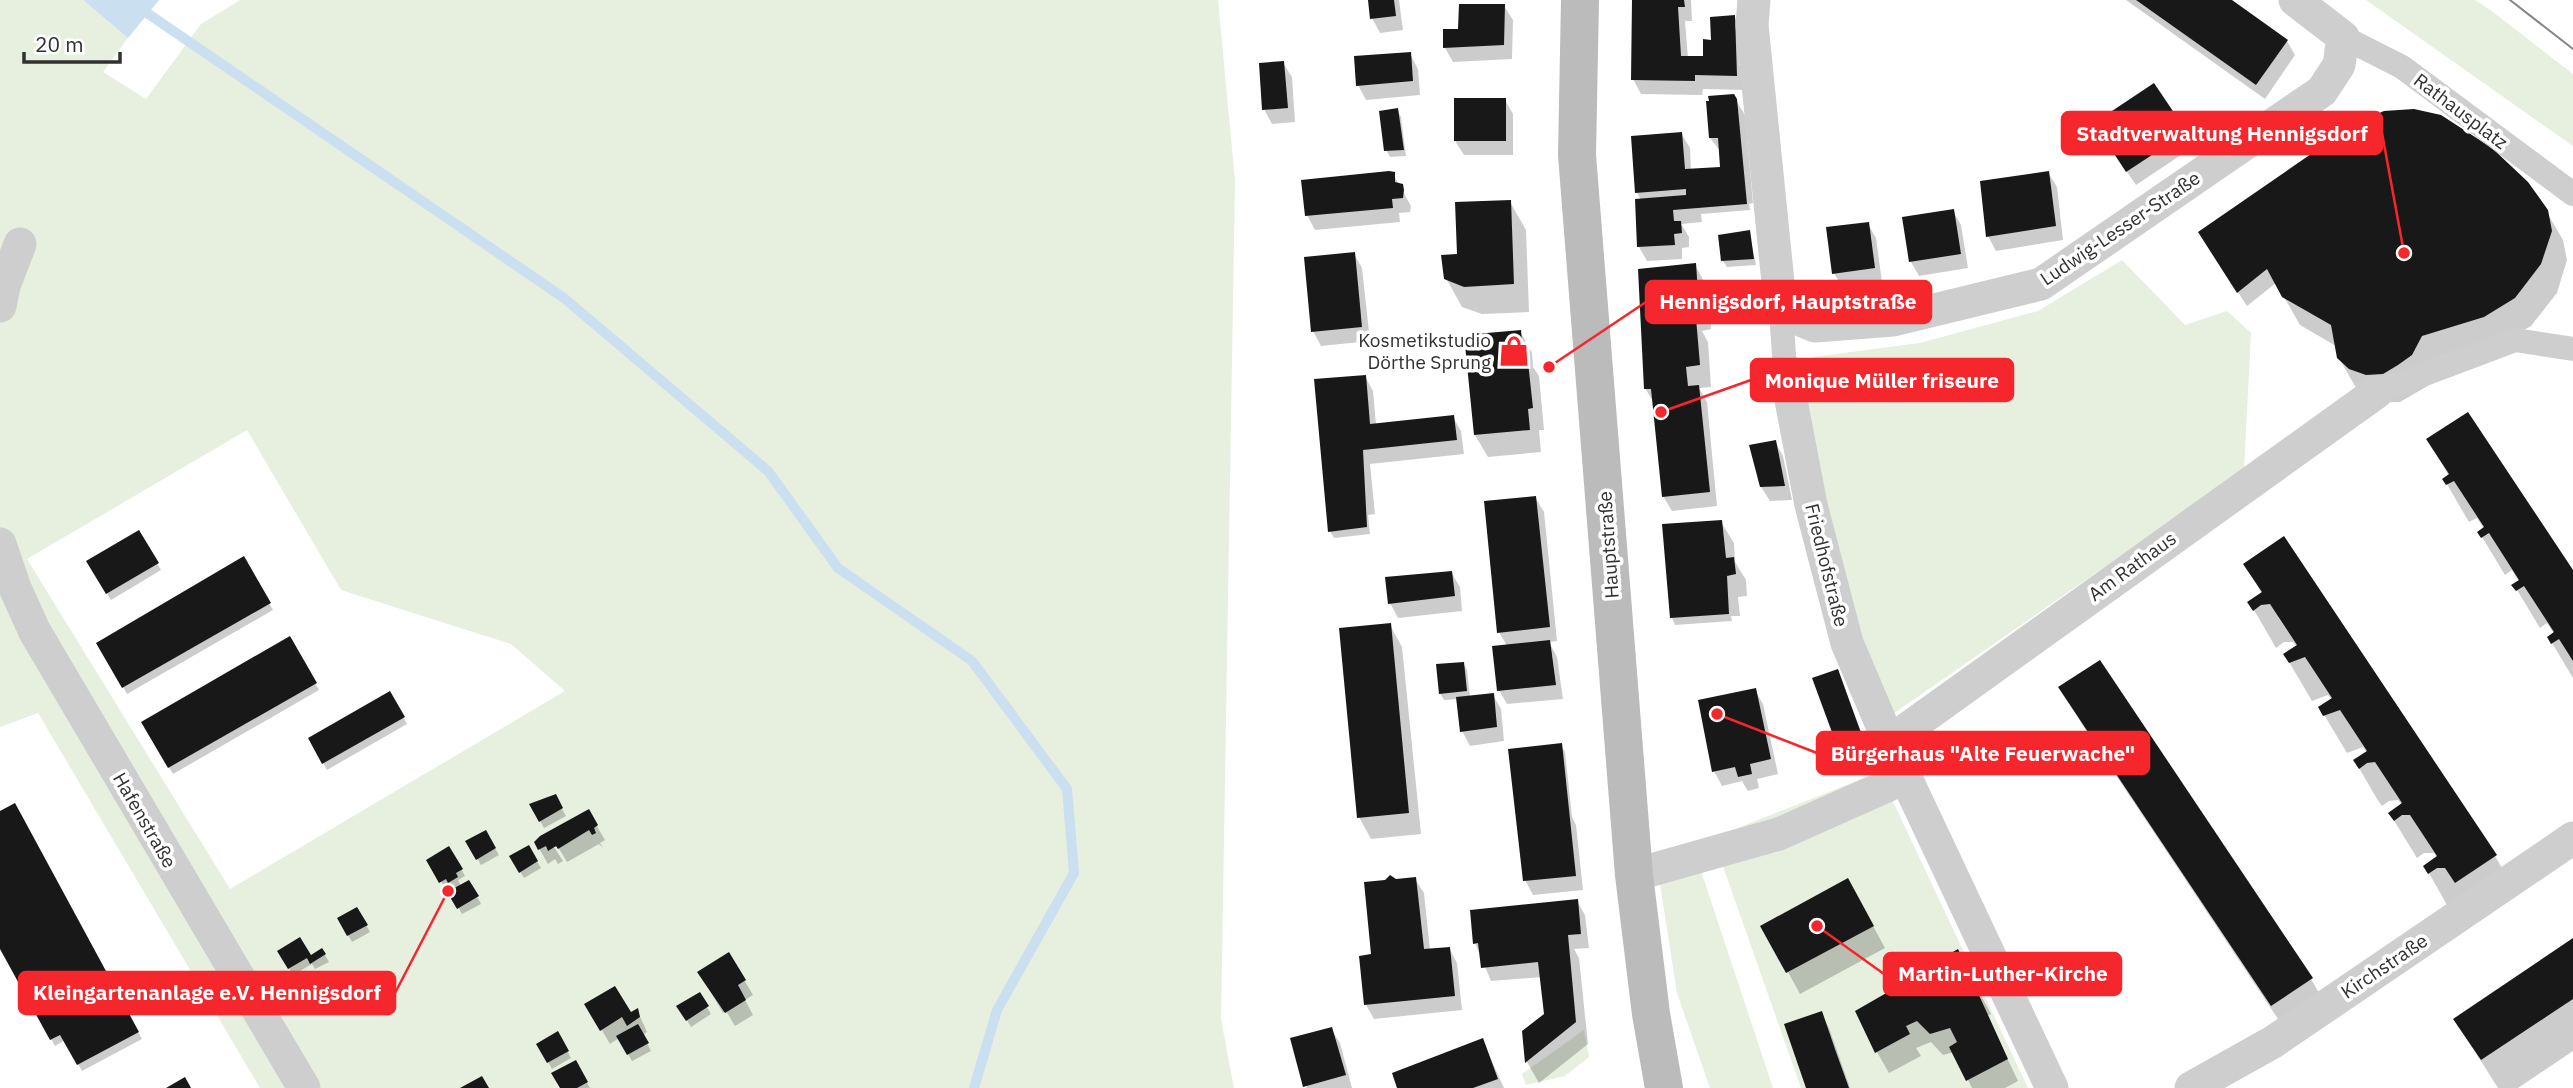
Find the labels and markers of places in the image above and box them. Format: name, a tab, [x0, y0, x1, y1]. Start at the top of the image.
callout: Stadtverwaltung Hennigsdorf	[2062, 112, 2382, 154]
callout: Hennigsdorf, Hauptstraße	[1646, 281, 1931, 323]
place label: Kosmetikstudio Dörthe Sprung	[1358, 328, 1491, 374]
shop icon: Kosmetikstudio Dörthe Sprung	[1497, 334, 1531, 368]
callout: Monique Müller friseure	[1751, 359, 2013, 401]
callout: Bürgerhaus "Alte Feuerwache"	[1817, 732, 2149, 774]
callout: Martin-Luther-Kirche	[1884, 953, 2121, 995]
callout: Kleingartenanlage e.V. Hennigsdorf	[19, 972, 395, 1014]

